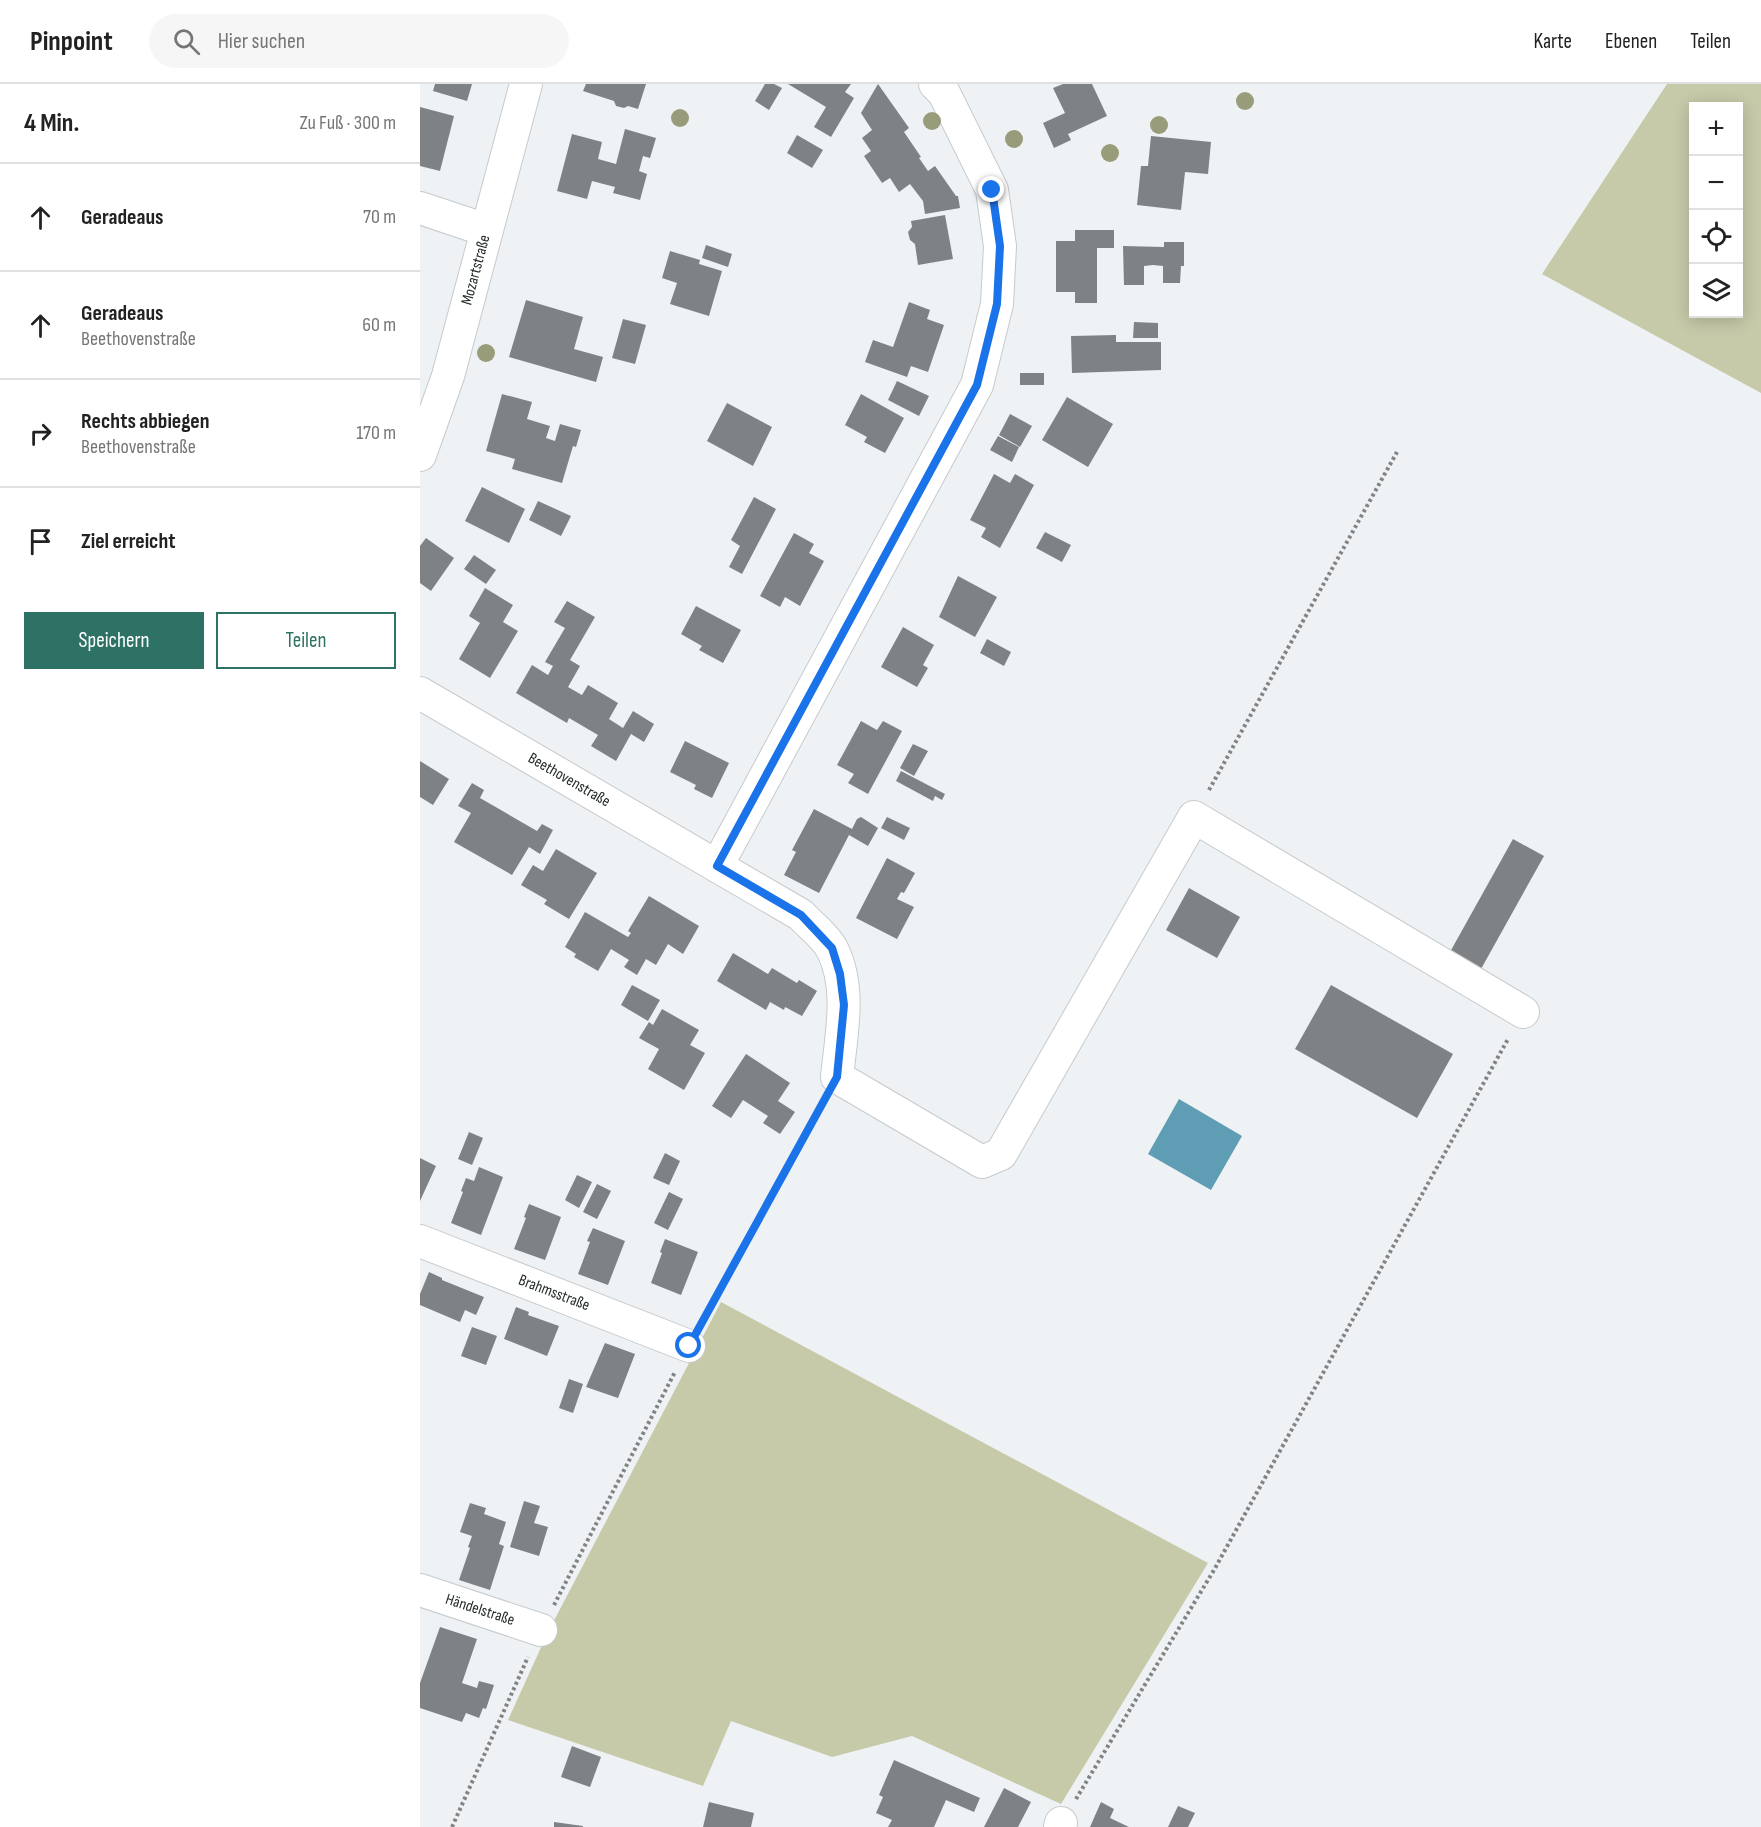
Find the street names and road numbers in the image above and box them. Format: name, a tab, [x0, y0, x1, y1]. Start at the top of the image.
street label: Mozartstraße	[458, 233, 494, 307]
street label: Beethovenstraße	[525, 749, 613, 811]
street label: Brahmsstraße	[516, 1271, 592, 1315]
street label: Händelstraße	[443, 1590, 517, 1630]

